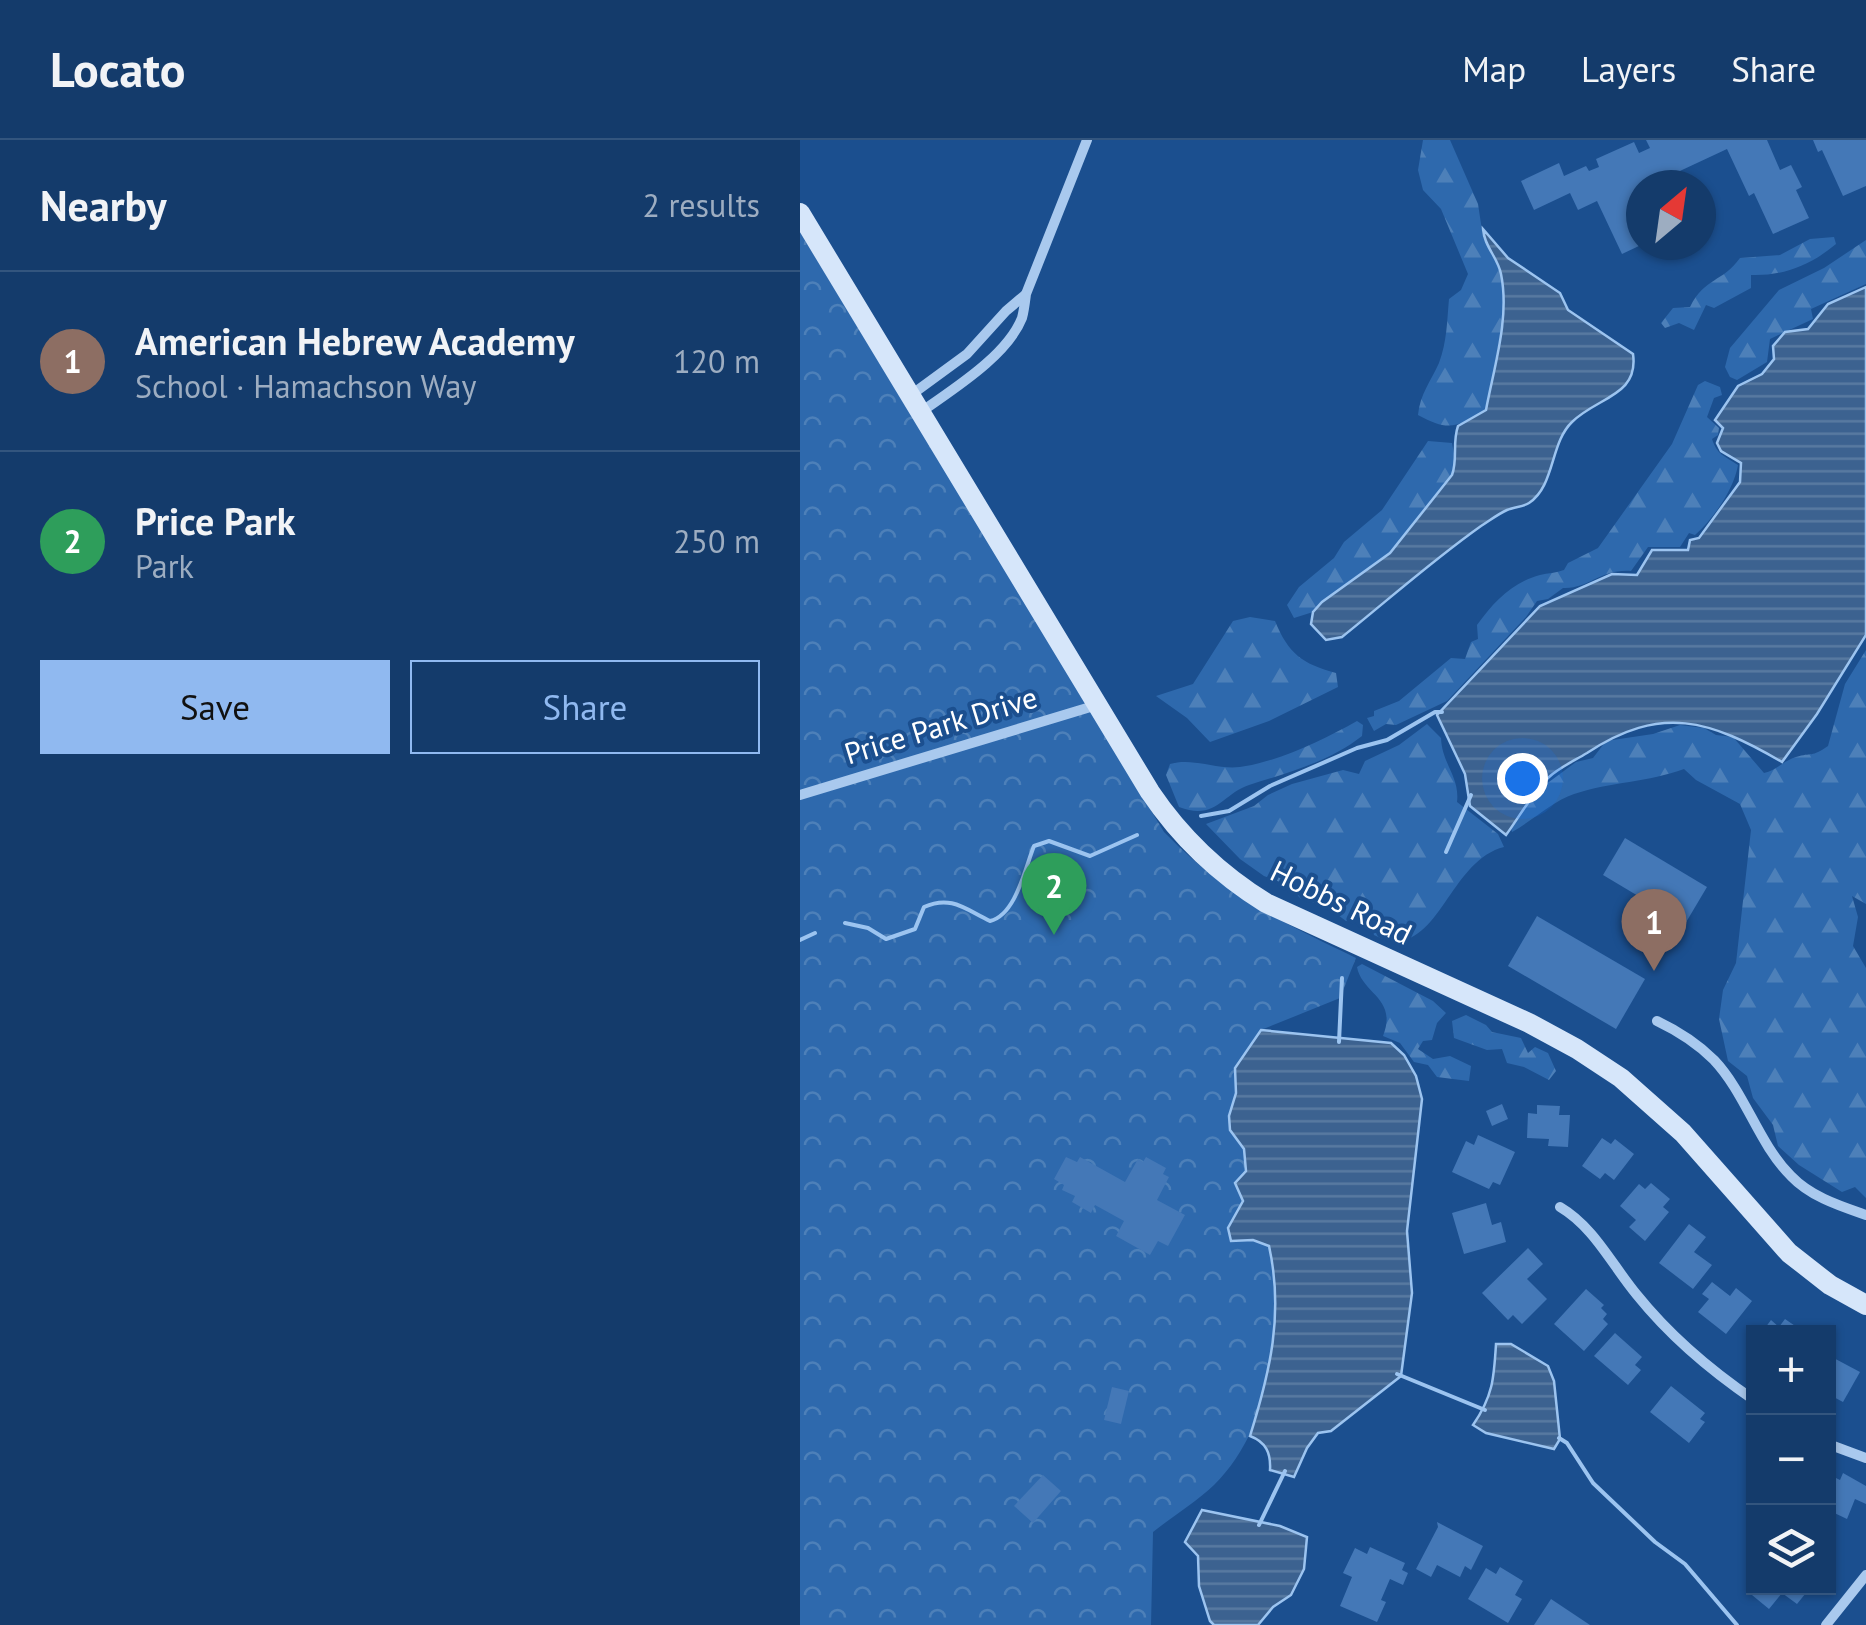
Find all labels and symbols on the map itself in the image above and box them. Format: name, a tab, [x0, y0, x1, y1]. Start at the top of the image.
north arrow	[1626, 170, 1716, 260]
street label: Price Park Drive	[839, 677, 1042, 772]
your location	[1497, 753, 1548, 804]
street label: Hobbs Road	[1264, 851, 1419, 953]
pin: 2	[1022, 852, 1086, 935]
pin: 1	[1622, 888, 1686, 971]

